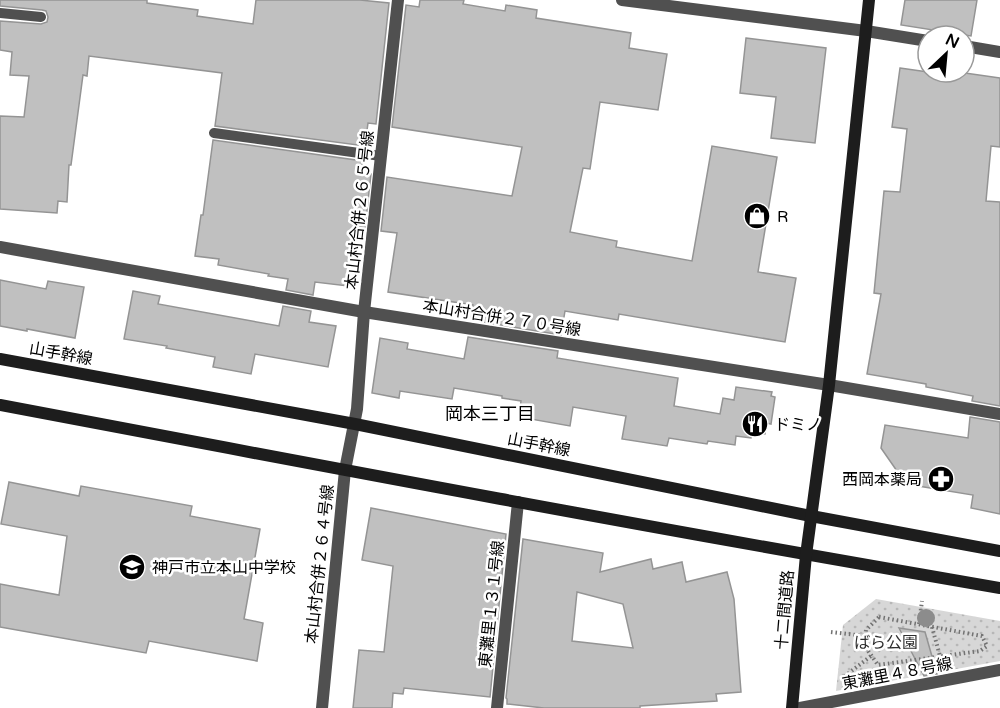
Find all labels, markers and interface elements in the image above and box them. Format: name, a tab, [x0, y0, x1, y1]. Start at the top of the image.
north arrow	[916, 24, 976, 84]
text: N	[942, 30, 962, 53]
street label: 本山村合併２６５号線	[342, 129, 378, 291]
shop icon: R	[742, 201, 772, 231]
place label: R	[777, 207, 788, 227]
street label: 本山村合併２７０号線	[421, 296, 582, 340]
street label: 山手幹線	[28, 339, 94, 369]
district label: 岡本三丁目	[445, 403, 535, 425]
restaurant icon: ドミノ	[740, 409, 770, 439]
place label: ドミノ	[774, 415, 822, 435]
street label: 山手幹線	[505, 429, 572, 461]
pharmacy icon: 西岡本薬局	[926, 464, 956, 494]
place label: 西岡本薬局	[842, 470, 922, 490]
street label: 本山村合併２６４号線	[302, 483, 338, 645]
street label: 東灘里１３１号線	[475, 539, 509, 669]
school or university icon: 神戸市立本山中学校	[117, 552, 147, 582]
place label: 神戸市立本山中学校	[152, 558, 296, 578]
street label: 十二間道路	[772, 569, 798, 651]
park label: ばら公園	[854, 633, 918, 653]
street label: 東灘里４８号線	[840, 653, 954, 694]

